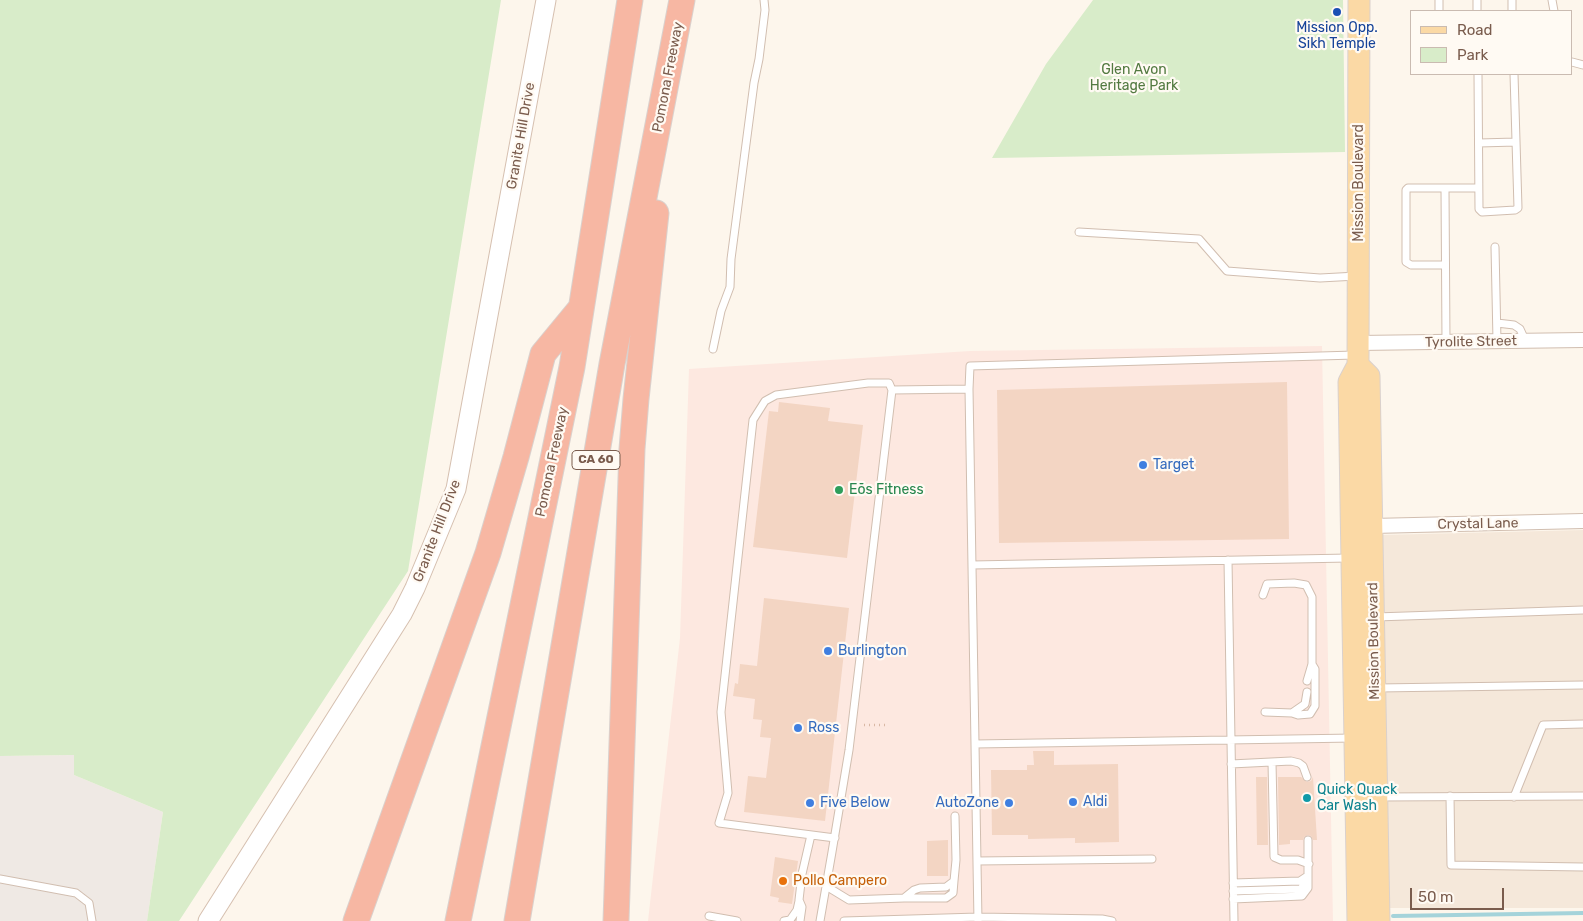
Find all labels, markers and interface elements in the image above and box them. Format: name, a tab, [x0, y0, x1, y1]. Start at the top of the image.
marker: Mission Opp. Sikh Temple	[1331, 6, 1343, 18]
legend	[1410, 10, 1573, 75]
street label: Pomona Freeway	[649, 20, 687, 134]
place label: Mission Opp. Sikh Temple	[1296, 20, 1378, 52]
text: Road	[1457, 21, 1493, 39]
text: Park	[1457, 46, 1488, 64]
park label: Glen Avon Heritage Park	[1090, 62, 1178, 94]
street label: Granite Hill Drive	[503, 81, 539, 191]
street label: Mission Boulevard	[1351, 124, 1367, 242]
street label: Tyrolite Street	[1425, 333, 1517, 351]
street label: Pomona Freeway	[532, 405, 572, 519]
road number: CA 60	[572, 450, 620, 470]
place label: Target	[1153, 457, 1194, 473]
marker: Target	[1137, 459, 1149, 471]
street label: Granite Hill Drive	[410, 477, 464, 585]
place label: Eōs Fitness	[849, 482, 924, 498]
marker: Eōs Fitness	[833, 484, 845, 496]
street label: Crystal Lane	[1437, 515, 1519, 533]
street label: Mission Boulevard	[1365, 582, 1383, 700]
place label: Burlington	[838, 643, 907, 659]
marker: Burlington	[822, 645, 834, 657]
place label: Ross	[808, 720, 839, 736]
marker: Ross	[792, 722, 804, 734]
place label: Quick Quack Car Wash	[1317, 782, 1397, 814]
marker: Quick Quack Car Wash	[1301, 792, 1313, 804]
place label: Aldi	[1083, 794, 1107, 810]
place label: Five Below	[820, 795, 890, 811]
place label: AutoZone	[935, 795, 999, 811]
marker: Aldi	[1067, 796, 1079, 808]
marker: Five Below	[804, 797, 816, 809]
marker: AutoZone	[1003, 797, 1015, 809]
place label: Pollo Campero	[793, 873, 887, 889]
marker: Pollo Campero	[777, 875, 789, 887]
scale bar	[1413, 878, 1507, 910]
text: 50 m	[1418, 888, 1453, 906]

